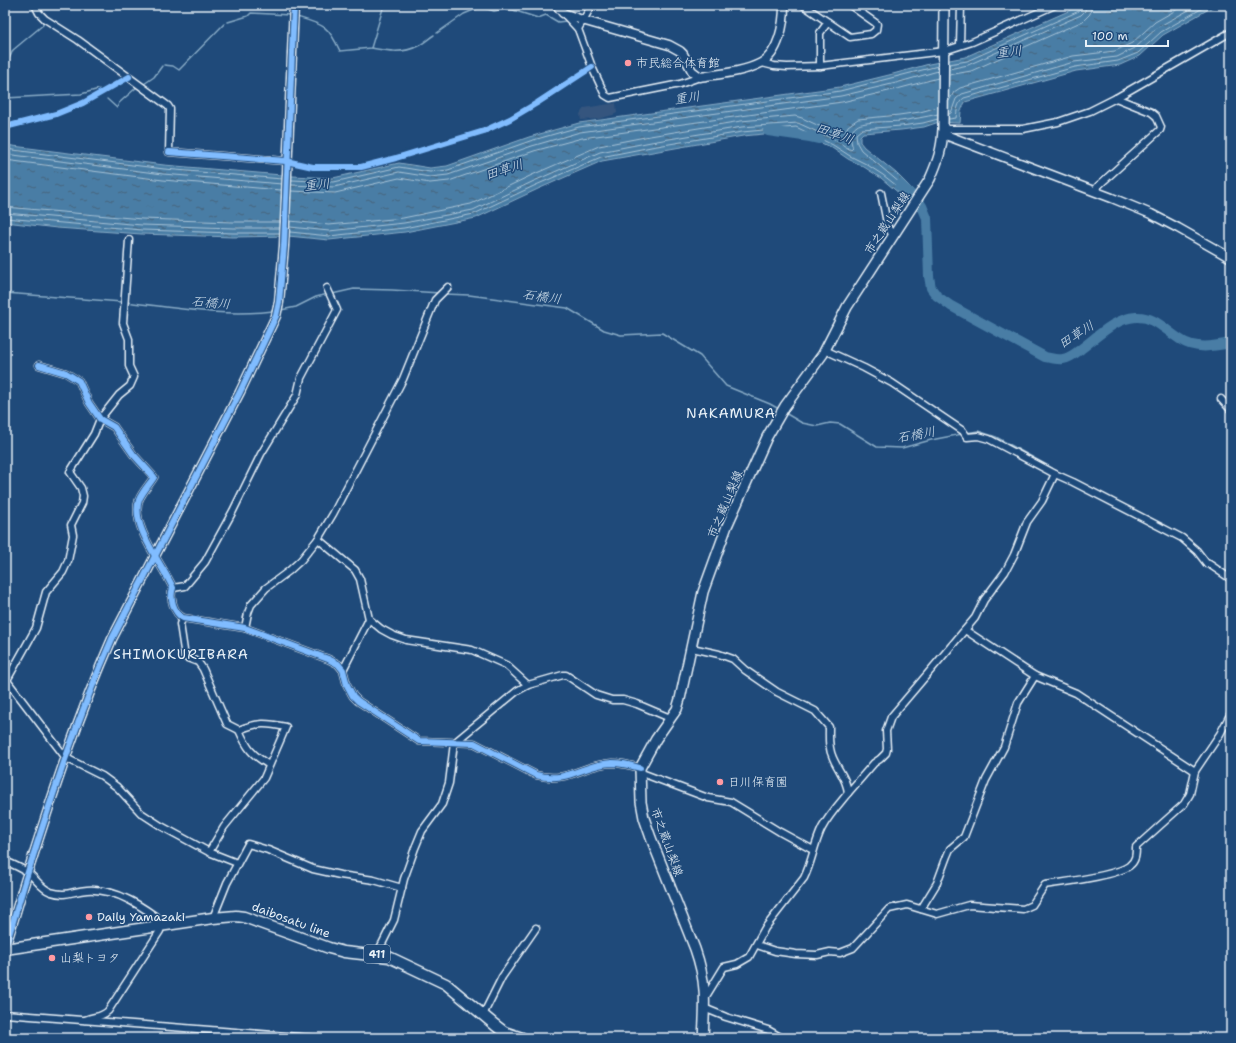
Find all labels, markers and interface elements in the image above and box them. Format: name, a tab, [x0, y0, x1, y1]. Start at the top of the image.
scale bar	[1086, 22, 1168, 48]
text: 100 m	[1092, 28, 1128, 44]
water label: 重川	[995, 42, 1023, 61]
place label: 市民総合体育館	[636, 55, 720, 71]
marker: 市民総合体育館	[623, 58, 633, 68]
water label: 重川	[673, 87, 701, 108]
water label: 田草川	[814, 119, 856, 148]
water label: 田草川	[483, 155, 525, 184]
water label: 重川	[303, 175, 331, 194]
street label: 市之蔵山梨線	[861, 188, 913, 258]
water label: 石橋川	[521, 285, 562, 308]
water label: 石橋川	[191, 292, 231, 313]
water label: 田草川	[1055, 317, 1097, 352]
district label: NAKAMURA	[686, 404, 776, 422]
water label: 石橋川	[895, 423, 937, 446]
street label: 市之蔵山梨線	[704, 468, 746, 540]
district label: SHIMOKURIBARA	[113, 645, 249, 663]
place label: 日川保育園	[728, 774, 788, 790]
marker: 日川保育園	[715, 777, 725, 787]
street label: 市之蔵山梨線	[647, 805, 687, 879]
street label: daibosatu line	[250, 898, 333, 942]
place label: Daily Yamazaki	[97, 909, 185, 925]
marker: Daily Yamazaki	[84, 912, 94, 922]
road number: 411	[364, 945, 390, 963]
place label: 山梨トヨタ	[60, 950, 120, 966]
marker: 山梨トヨタ	[47, 953, 57, 963]

